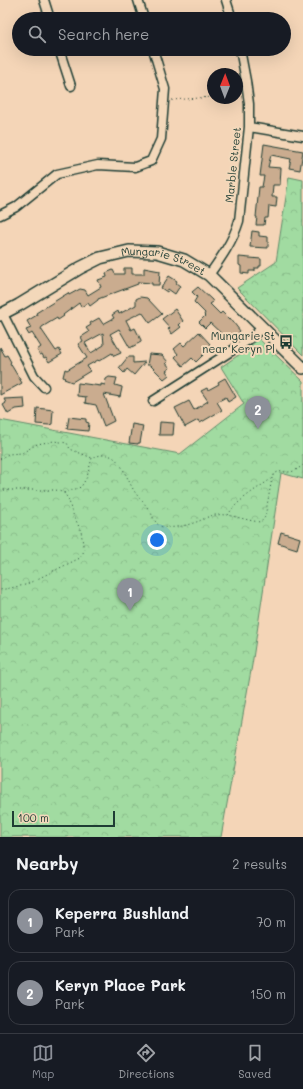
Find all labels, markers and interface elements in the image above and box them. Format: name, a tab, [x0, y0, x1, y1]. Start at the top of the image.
search box	[12, 12, 291, 56]
icon: search	[26, 23, 48, 45]
text: Search here	[58, 24, 149, 44]
north arrow	[207, 68, 243, 104]
street label: Marble Street	[221, 126, 244, 204]
street label: Mungarie Street	[119, 243, 209, 278]
place label: Mungarie St near Keryn Pl	[202, 328, 275, 356]
bus stop icon: Mungarie St near Keryn Pl	[278, 334, 294, 350]
pin: 2	[245, 396, 271, 429]
your location	[147, 530, 167, 550]
pin: 1	[117, 578, 143, 611]
scale bar	[12, 809, 115, 828]
text: 100 m	[18, 810, 49, 825]
text: Nearby	[16, 852, 78, 874]
text: 2 results	[232, 855, 287, 872]
text: Keperra Bushland	[55, 903, 189, 923]
text: 1	[27, 913, 33, 930]
text: 70 m	[256, 913, 286, 930]
text: Park	[55, 923, 84, 940]
text: Keryn Place Park	[55, 975, 186, 995]
text: 2	[26, 985, 34, 1002]
text: 150 m	[250, 985, 286, 1002]
text: Park	[55, 995, 84, 1012]
tab: Map	[32, 1042, 54, 1081]
tab: Directions	[118, 1042, 174, 1081]
tab: Saved	[238, 1042, 271, 1081]

